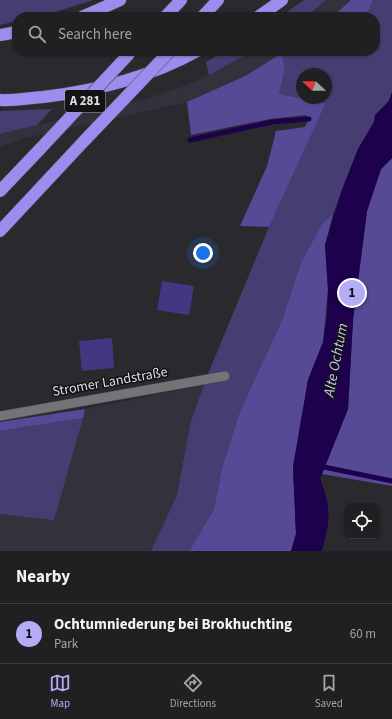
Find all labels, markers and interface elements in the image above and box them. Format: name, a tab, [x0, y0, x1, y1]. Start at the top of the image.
search box	[12, 12, 380, 56]
icon: search	[26, 23, 48, 45]
text: Search here	[58, 24, 132, 45]
north arrow	[296, 68, 332, 104]
road number: A 281	[65, 90, 105, 112]
your location	[193, 243, 213, 263]
pin: 1	[339, 278, 365, 308]
water label: Alte Ochtum	[318, 321, 353, 400]
street label: Stromer Landstraße	[51, 362, 169, 402]
map controls	[344, 503, 380, 539]
button: locate	[344, 503, 380, 539]
text: Nearby	[16, 565, 70, 589]
text: Ochtumniederung bei Brokhuchting	[54, 614, 292, 635]
text: 1	[26, 625, 32, 643]
text: 60 m	[350, 625, 376, 643]
text: Park	[54, 635, 78, 653]
tab: Map	[49, 672, 71, 711]
tab: Directions	[170, 672, 216, 711]
tab: Saved	[315, 672, 343, 711]

